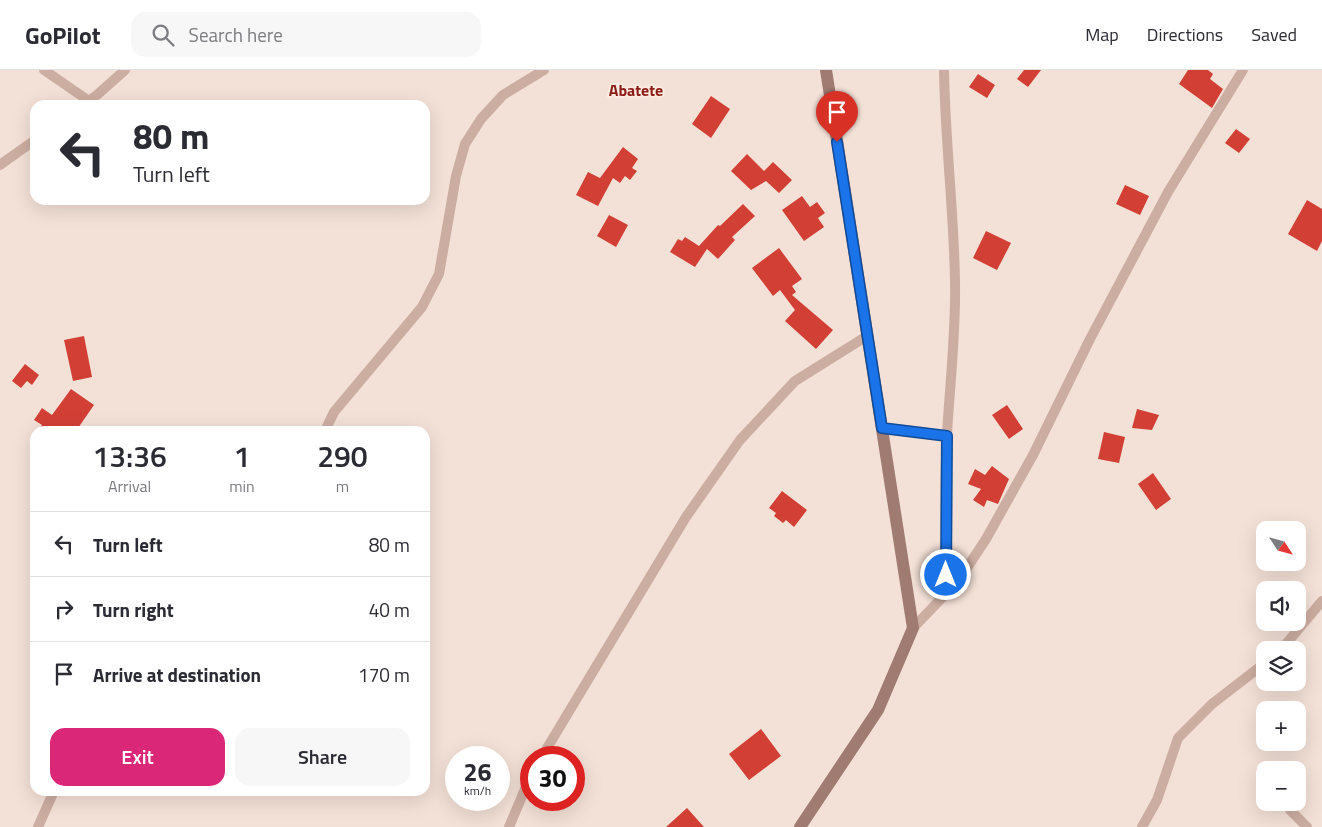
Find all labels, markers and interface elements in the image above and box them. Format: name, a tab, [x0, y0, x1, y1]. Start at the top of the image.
search box	[131, 12, 481, 57]
text: GoPilot	[25, 17, 101, 53]
text: Search here	[189, 20, 283, 49]
icon: search	[149, 21, 177, 49]
text: Map	[1085, 21, 1119, 48]
text: Directions	[1147, 21, 1223, 48]
text: Saved	[1251, 21, 1297, 48]
district label: Abatete	[609, 78, 663, 102]
pin	[816, 91, 858, 142]
icon: arrive	[823, 98, 851, 126]
text: 80 m	[133, 109, 209, 163]
icon: left	[50, 120, 115, 185]
text: Turn left	[133, 157, 210, 191]
text: 13:36	[92, 433, 167, 479]
text: 1	[234, 433, 250, 479]
text: 290	[317, 433, 368, 479]
text: Arrival	[108, 474, 151, 498]
text: min	[229, 474, 255, 498]
text: m	[336, 474, 349, 498]
north arrow	[1256, 521, 1306, 571]
map controls	[1256, 521, 1306, 811]
icon: left	[50, 530, 78, 558]
text: Turn left	[93, 530, 163, 559]
text: 80 m	[369, 530, 410, 559]
position arrow	[919, 548, 971, 600]
button: sound	[1256, 581, 1306, 631]
icon: right	[50, 595, 78, 623]
text: Turn right	[93, 595, 174, 624]
text: 40 m	[369, 595, 410, 624]
button: layers	[1256, 641, 1306, 691]
icon: arrive	[50, 660, 78, 688]
text: Arrive at destination	[93, 660, 261, 689]
text: 170 m	[358, 660, 410, 689]
button: +	[1256, 701, 1306, 751]
button: Exit	[50, 728, 225, 786]
button: Share	[235, 728, 410, 786]
speed limit sign: 30	[520, 746, 585, 811]
text: 26	[463, 753, 492, 791]
button: −	[1256, 761, 1306, 811]
text: km/h	[464, 781, 491, 800]

